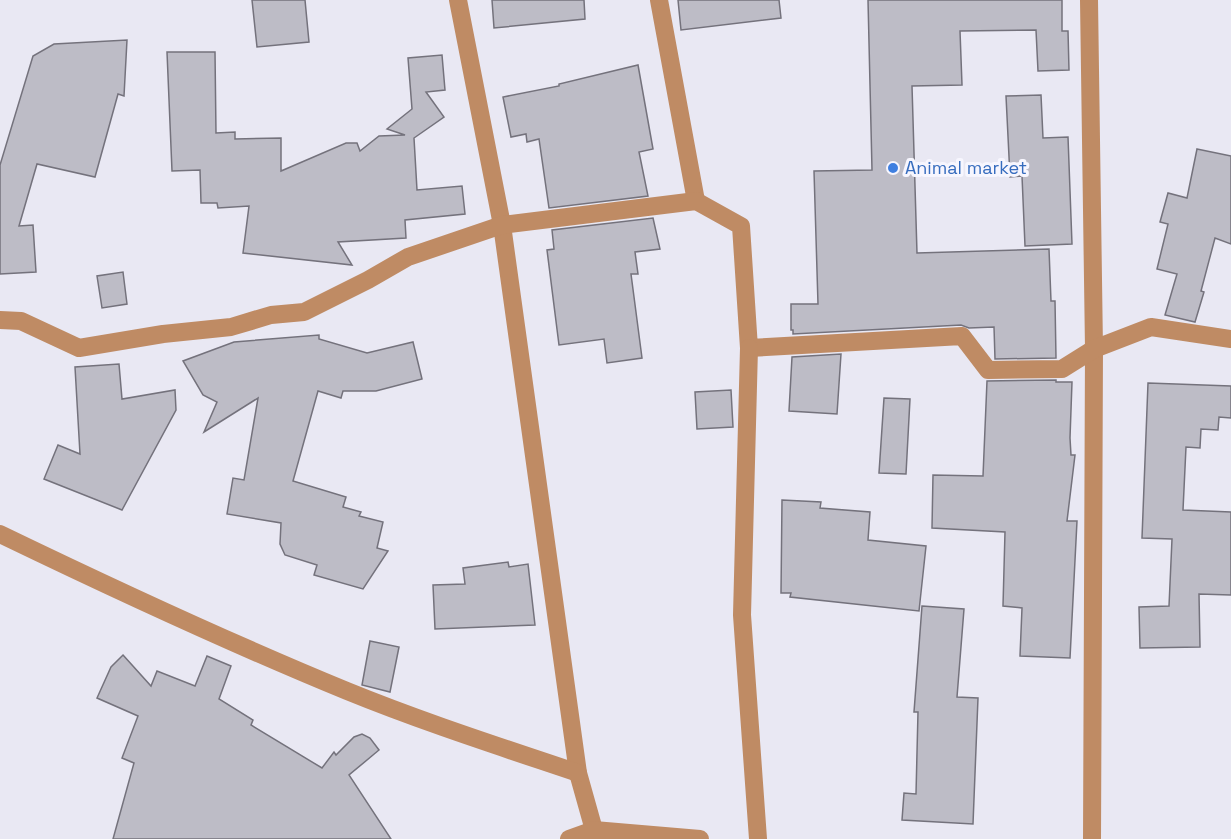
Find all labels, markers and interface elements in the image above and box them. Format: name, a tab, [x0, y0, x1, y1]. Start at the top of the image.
place label: Animal market	[905, 156, 1027, 179]
marker: Animal market	[886, 161, 900, 175]

